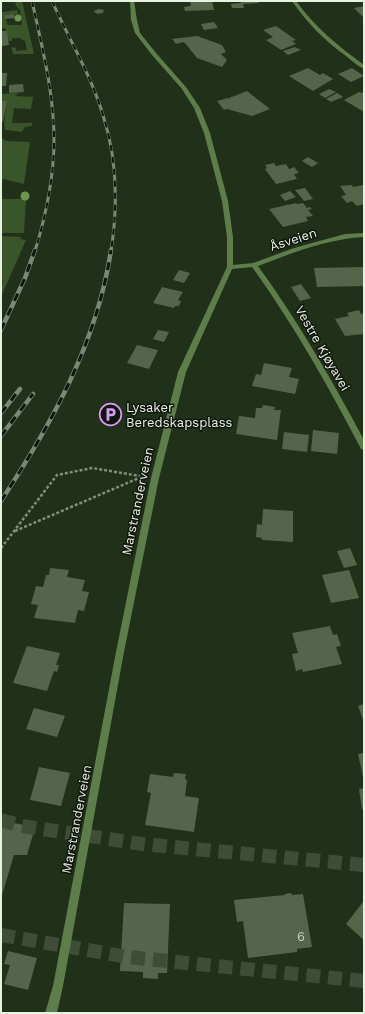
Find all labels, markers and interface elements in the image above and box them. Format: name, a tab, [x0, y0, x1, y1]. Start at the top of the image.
street label: Åsveien	[268, 225, 319, 254]
street label: Vestre Kjøyavei	[292, 303, 353, 393]
place label: Lysaker Beredskapsplass	[126, 400, 233, 430]
parking icon: Lysaker Beredskapsplass	[98, 401, 124, 427]
street label: Marstranderveien	[119, 446, 156, 557]
street label: Marstranderveien	[59, 763, 94, 875]
house number: 6	[297, 929, 305, 944]

